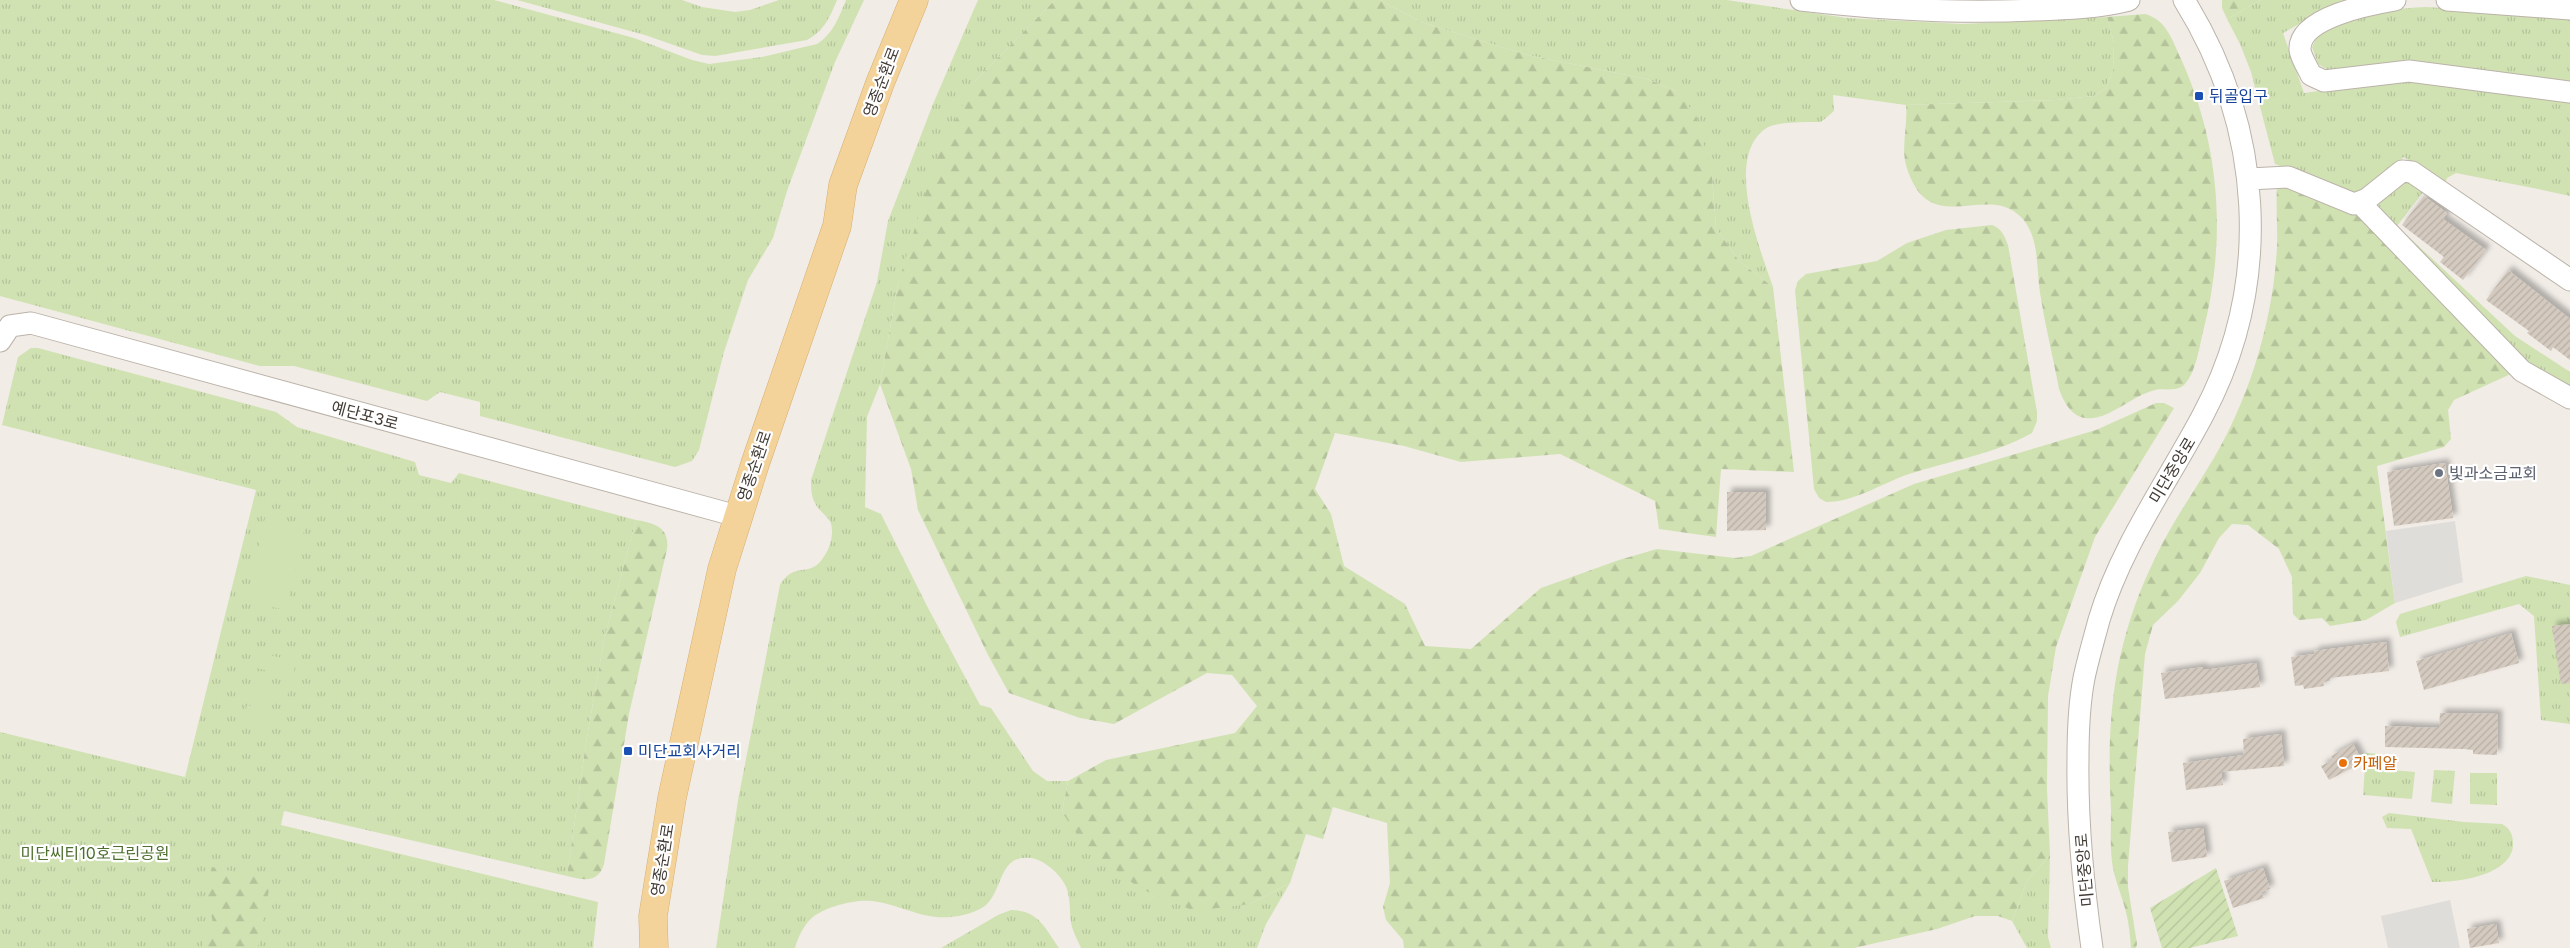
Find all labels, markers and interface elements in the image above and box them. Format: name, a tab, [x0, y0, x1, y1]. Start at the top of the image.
street label: 영종순환로	[858, 44, 904, 120]
place label: 뒤골입구	[2209, 86, 2268, 106]
marker: 뒤골입구	[2193, 90, 2205, 102]
street label: 예단포3로	[329, 396, 401, 434]
street label: 영종순환로	[733, 428, 776, 504]
street label: 미단중앙로	[2144, 433, 2200, 507]
place label: 빛과소금교회	[2449, 463, 2537, 483]
marker: 빛과소금교회	[2433, 467, 2445, 479]
place label: 미단교회사거리	[638, 741, 741, 761]
marker: 미단교회사거리	[622, 745, 634, 757]
place label: 카페알	[2353, 753, 2397, 773]
marker: 카페알	[2337, 757, 2349, 769]
street label: 영종순환로	[646, 822, 678, 898]
street label: 미단중앙로	[2071, 832, 2097, 908]
park label: 미단씨티10호근린공원	[20, 843, 170, 863]

